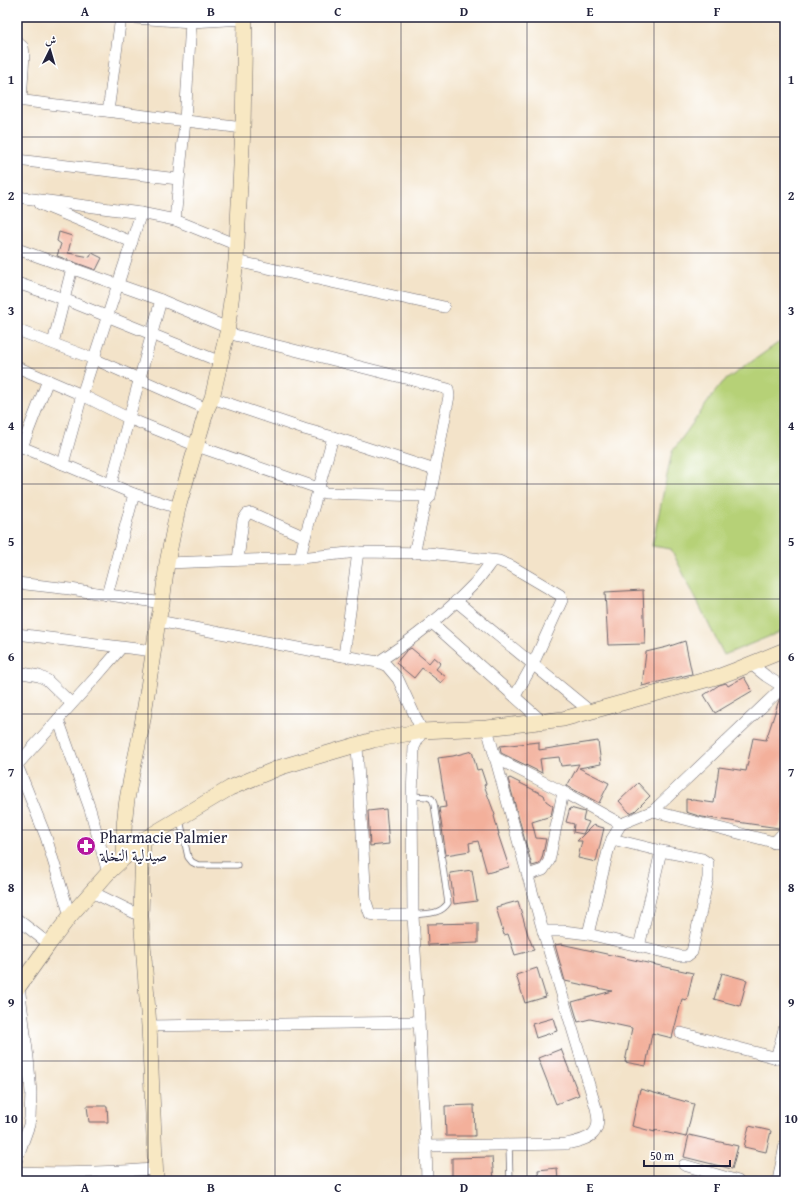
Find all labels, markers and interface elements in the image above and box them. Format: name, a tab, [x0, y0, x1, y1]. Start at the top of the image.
text: A	[81, 2, 90, 21]
text: B	[207, 2, 215, 21]
text: C	[334, 2, 342, 21]
text: D	[460, 2, 468, 21]
text: E	[587, 2, 594, 21]
text: F	[714, 2, 721, 21]
north arrow	[30, 30, 70, 70]
text: ش	[45, 32, 57, 48]
text: 1	[8, 70, 14, 89]
text: 1	[788, 70, 794, 89]
text: 2	[8, 186, 15, 205]
text: 2	[788, 186, 795, 205]
text: 3	[8, 301, 14, 320]
text: 3	[788, 301, 794, 320]
text: 4	[8, 416, 15, 435]
text: 4	[788, 416, 795, 435]
text: 5	[8, 532, 15, 551]
text: 5	[788, 532, 795, 551]
text: 6	[8, 647, 15, 666]
text: 6	[788, 647, 795, 666]
text: 7	[8, 763, 15, 782]
text: 7	[788, 763, 795, 782]
place label: Pharmacie Palmier صيدلية النخلة	[99, 825, 228, 867]
pharmacy icon: Pharmacie Palmier صيدلية النخلة	[75, 835, 97, 857]
text: 8	[8, 878, 15, 897]
text: 8	[788, 878, 795, 897]
text: 9	[8, 993, 15, 1012]
text: 9	[788, 993, 795, 1012]
text: 10	[4, 1109, 18, 1128]
text: 10	[784, 1109, 798, 1128]
scale bar	[644, 1142, 730, 1168]
text: 50 m	[650, 1147, 674, 1164]
text: A	[81, 1178, 90, 1197]
text: B	[207, 1178, 215, 1197]
text: C	[334, 1178, 342, 1197]
text: D	[460, 1178, 468, 1197]
text: E	[587, 1178, 594, 1197]
text: F	[714, 1178, 721, 1197]

